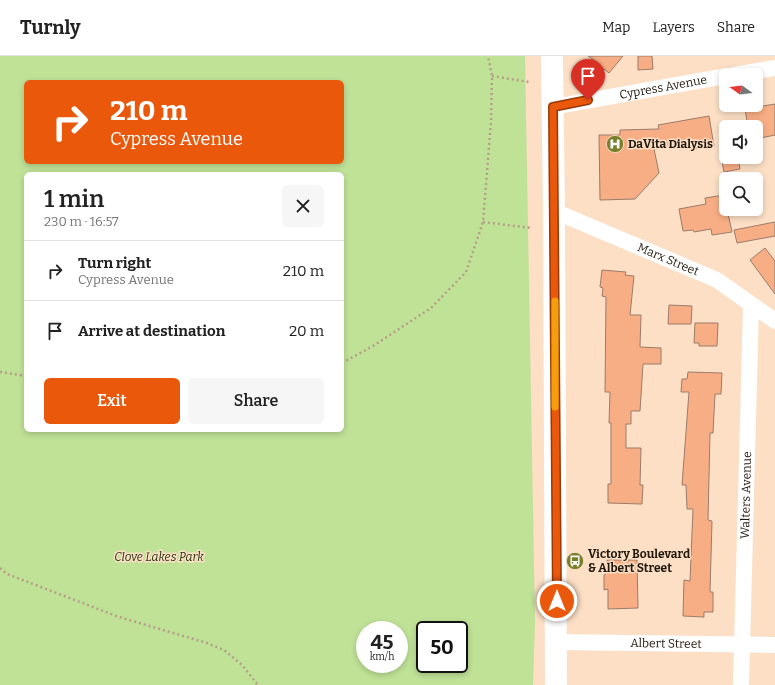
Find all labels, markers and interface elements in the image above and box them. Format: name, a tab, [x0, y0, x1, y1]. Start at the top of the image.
text: Turnly	[20, 16, 81, 39]
text: Map	[602, 19, 630, 36]
text: Layers	[652, 19, 695, 36]
text: Share	[717, 19, 755, 36]
pin	[571, 59, 605, 100]
icon: arrive	[577, 65, 599, 87]
north arrow	[719, 68, 763, 112]
map controls	[719, 68, 763, 216]
street label: Cypress Avenue	[618, 73, 708, 102]
text: 210 m	[110, 94, 187, 127]
icon: right	[44, 96, 96, 148]
button: sound	[719, 120, 763, 164]
text: Cypress Avenue	[110, 128, 243, 150]
hospital icon: DaVita Dialysis	[605, 134, 625, 154]
place label: DaVita Dialysis	[628, 137, 713, 151]
button: search	[719, 172, 763, 216]
text: 1 min	[44, 185, 104, 213]
button: close	[282, 185, 324, 227]
text: 230 m · 16:57	[44, 214, 119, 229]
street label: Marx Street	[635, 240, 702, 279]
text: Turn right	[78, 254, 151, 272]
icon: right	[44, 260, 66, 282]
text: 210 m	[283, 262, 324, 280]
text: Cypress Avenue	[78, 272, 174, 287]
icon: arrive	[44, 320, 66, 342]
text: Arrive at destination	[78, 322, 225, 340]
text: 20 m	[289, 322, 324, 340]
button: Exit	[44, 378, 180, 424]
button: Share	[188, 378, 324, 424]
street label: Walters Avenue	[738, 451, 754, 539]
place label: Victory Boulevard & Albert Street	[588, 547, 691, 575]
park label: Clove Lakes Park	[114, 550, 204, 564]
bus stop icon: Victory Boulevard & Albert Street	[565, 551, 585, 571]
position arrow	[536, 580, 578, 622]
speed limit sign: 50	[416, 621, 468, 673]
text: 45	[370, 630, 394, 654]
street label: Albert Street	[630, 636, 702, 651]
text: km/h	[370, 651, 394, 663]

